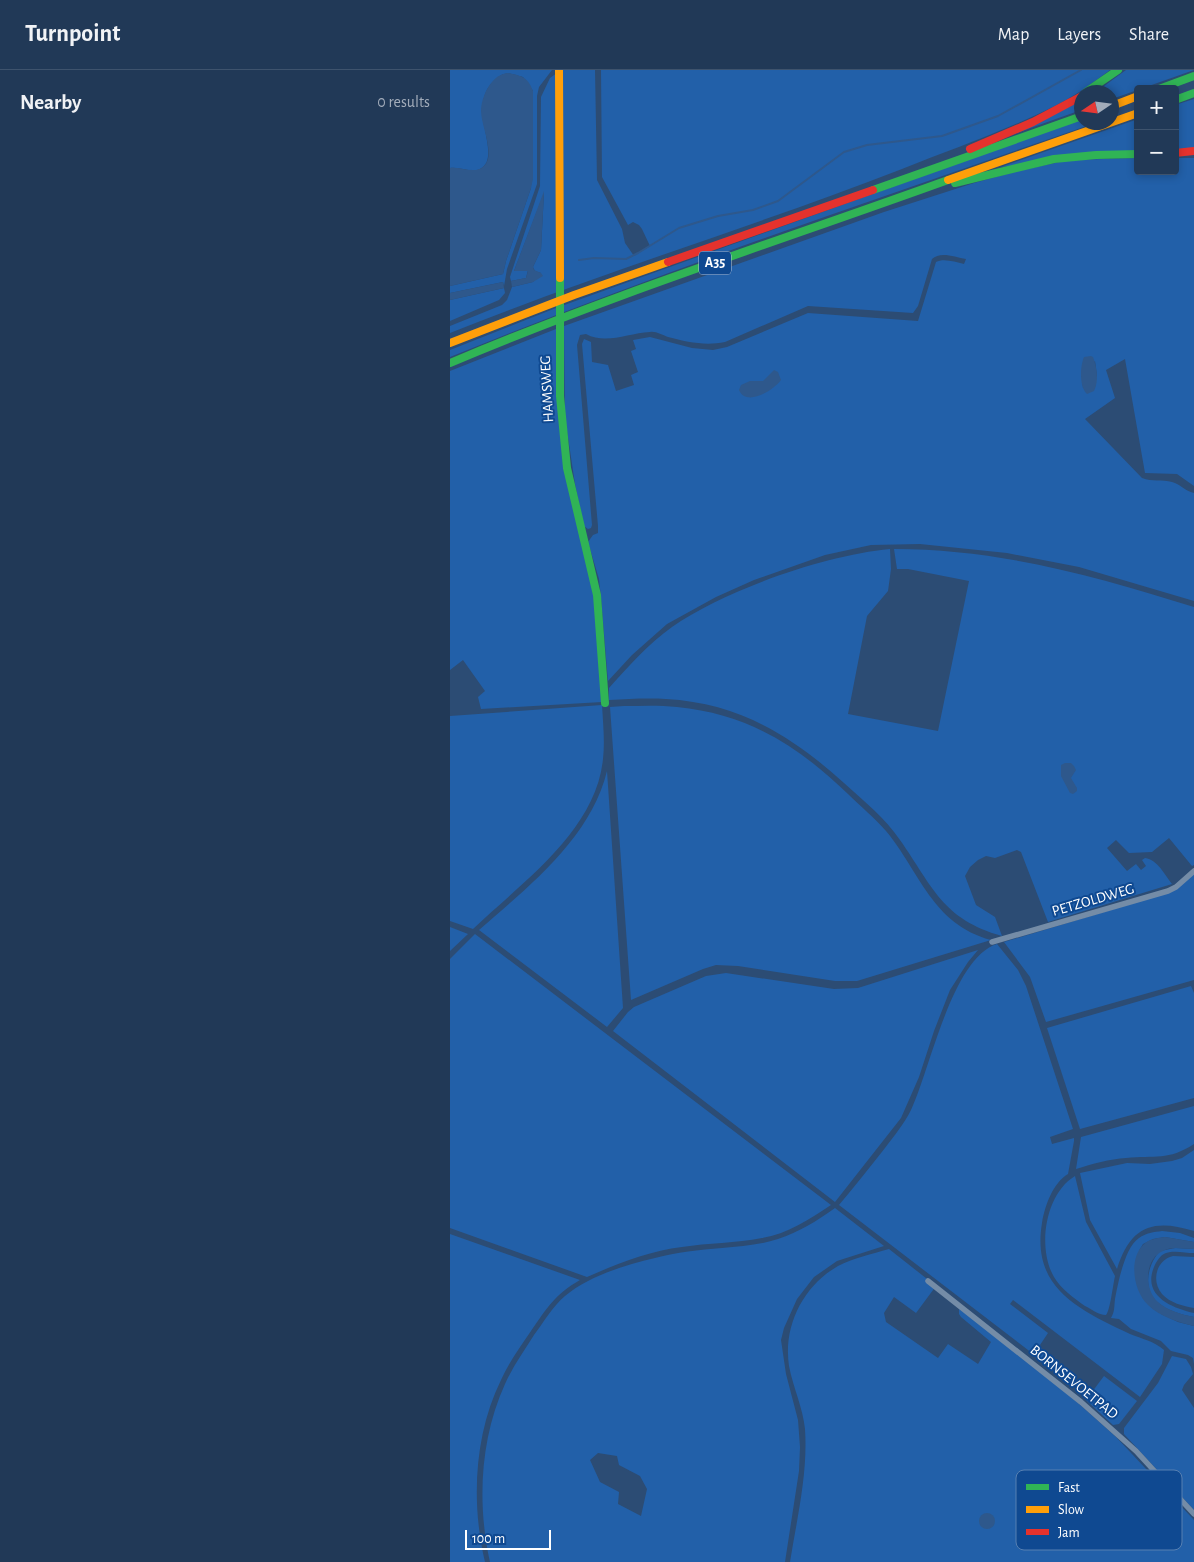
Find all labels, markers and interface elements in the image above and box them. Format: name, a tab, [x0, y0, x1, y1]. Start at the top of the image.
text: Turnpoint	[25, 22, 120, 46]
text: Map	[998, 26, 1029, 44]
text: Layers	[1057, 26, 1101, 44]
text: Share	[1129, 26, 1169, 44]
north arrow	[1074, 85, 1119, 130]
map controls	[1134, 85, 1179, 175]
button: +	[1134, 85, 1179, 130]
text: Nearby	[20, 92, 81, 113]
text: 0 results	[377, 94, 430, 110]
button: −	[1134, 130, 1179, 175]
road number: A35	[699, 252, 731, 274]
street label: HAMSWEG	[538, 355, 556, 423]
street label: PETZOLDWEG	[1050, 881, 1136, 919]
street label: BORNSEVOETPAD	[1027, 1342, 1121, 1422]
legend	[1016, 1470, 1182, 1550]
text: Fast	[1058, 1481, 1080, 1495]
text: Slow	[1058, 1503, 1085, 1517]
text: Jam	[1058, 1526, 1080, 1540]
scale bar	[465, 1527, 551, 1550]
text: 100 m	[472, 1532, 505, 1546]

